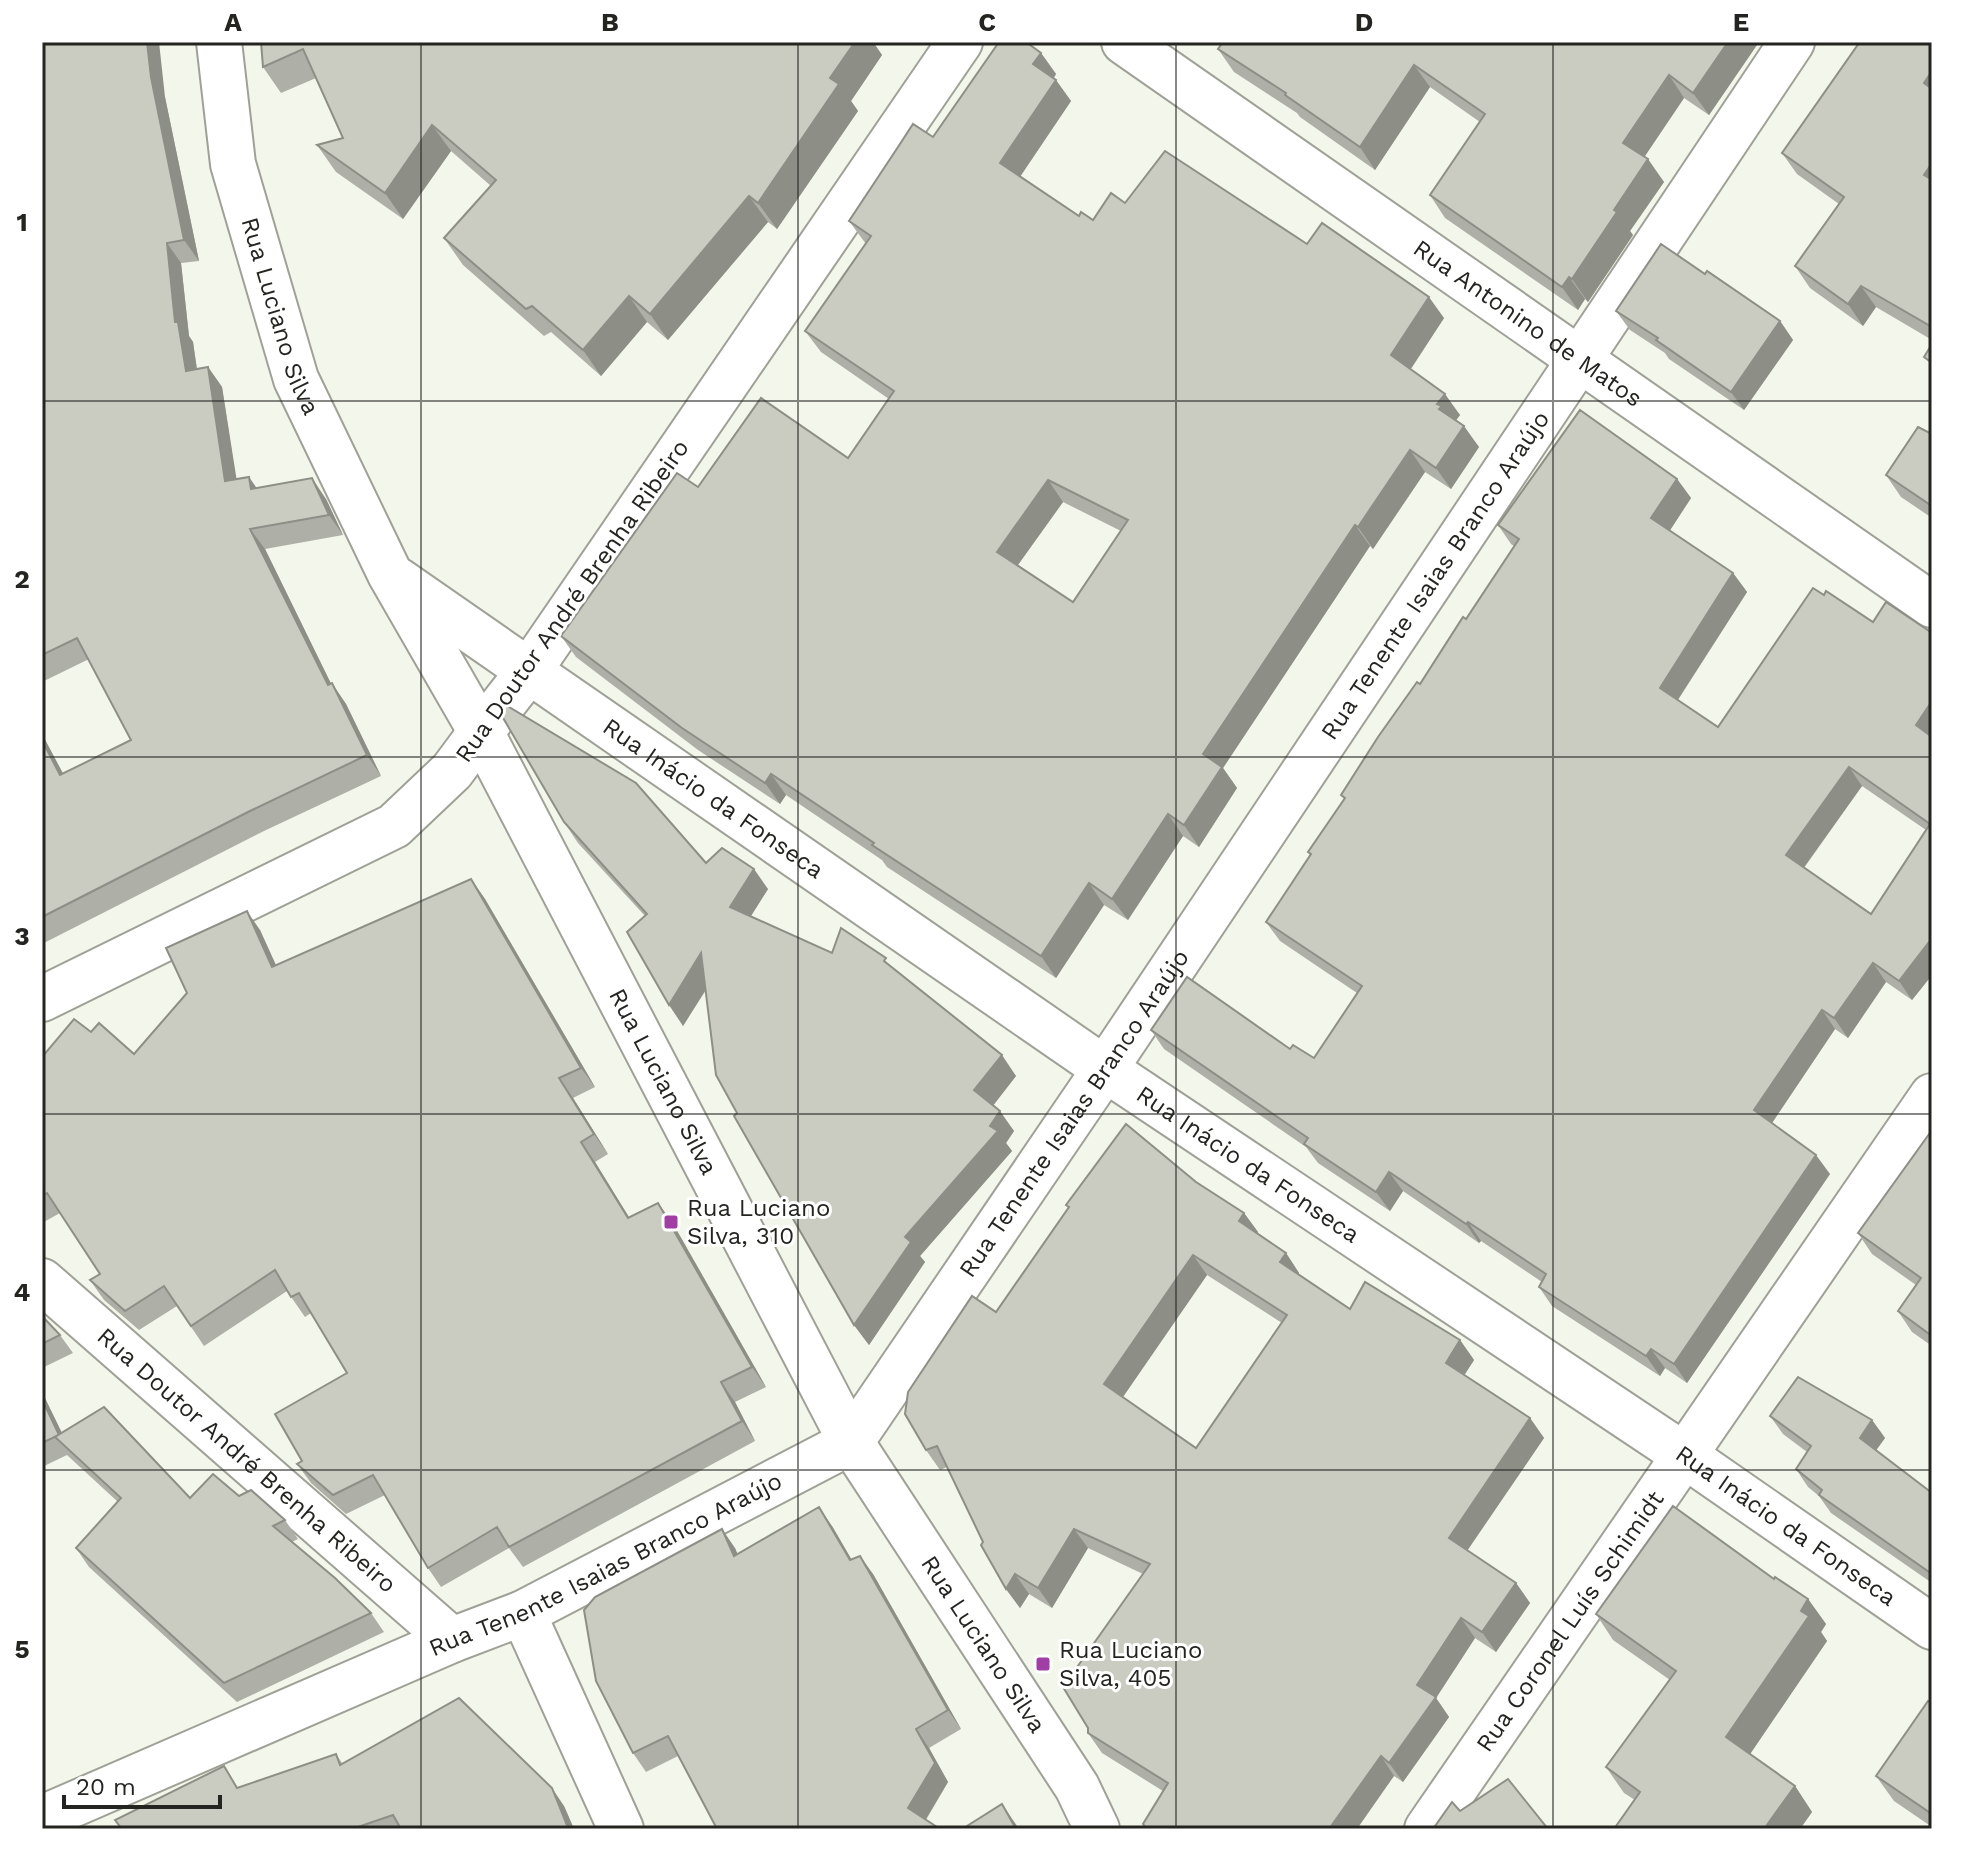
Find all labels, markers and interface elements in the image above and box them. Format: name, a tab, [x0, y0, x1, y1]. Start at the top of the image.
text: A	[224, 7, 242, 37]
text: B	[601, 7, 619, 37]
text: C	[978, 7, 996, 37]
text: D	[1355, 7, 1373, 37]
text: E	[1733, 7, 1749, 37]
text: 1	[16, 207, 28, 237]
street label: Rua Luciano Silva	[235, 214, 325, 419]
street label: Rua Antonino de Matos	[1408, 234, 1647, 413]
street label: Rua Tenente Isaias Branco Araújo	[1315, 406, 1555, 745]
street label: Rua Doutor André Brenha Ribeiro	[449, 434, 695, 768]
text: 2	[14, 564, 30, 594]
street label: Rua Inácio da Fonseca	[598, 712, 829, 884]
text: 3	[14, 921, 30, 951]
street label: Rua Tenente Isaias Branco Araújo	[953, 944, 1195, 1283]
street label: Rua Luciano Silva	[603, 984, 723, 1179]
street label: Rua Inácio da Fonseca	[1131, 1080, 1365, 1249]
place label: Rua Luciano Silva, 310	[687, 1194, 830, 1250]
marker: Rua Luciano Silva, 310	[662, 1213, 680, 1231]
text: 4	[14, 1277, 31, 1307]
street label: Rua Doutor André Brenha Ribeiro	[92, 1322, 402, 1598]
street label: Rua Inácio da Fonseca	[1670, 1439, 1902, 1612]
street label: Rua Tenente Isaias Branco Araújo	[425, 1467, 786, 1662]
street label: Rua Coronel Luís Schimidt	[1470, 1486, 1670, 1757]
street label: Rua Luciano Silva	[915, 1550, 1052, 1738]
text: 5	[14, 1634, 30, 1664]
place label: Rua Luciano Silva, 405	[1059, 1636, 1202, 1692]
marker: Rua Luciano Silva, 405	[1034, 1655, 1052, 1673]
scale bar	[64, 1759, 220, 1809]
text: 20 m	[76, 1773, 136, 1801]

